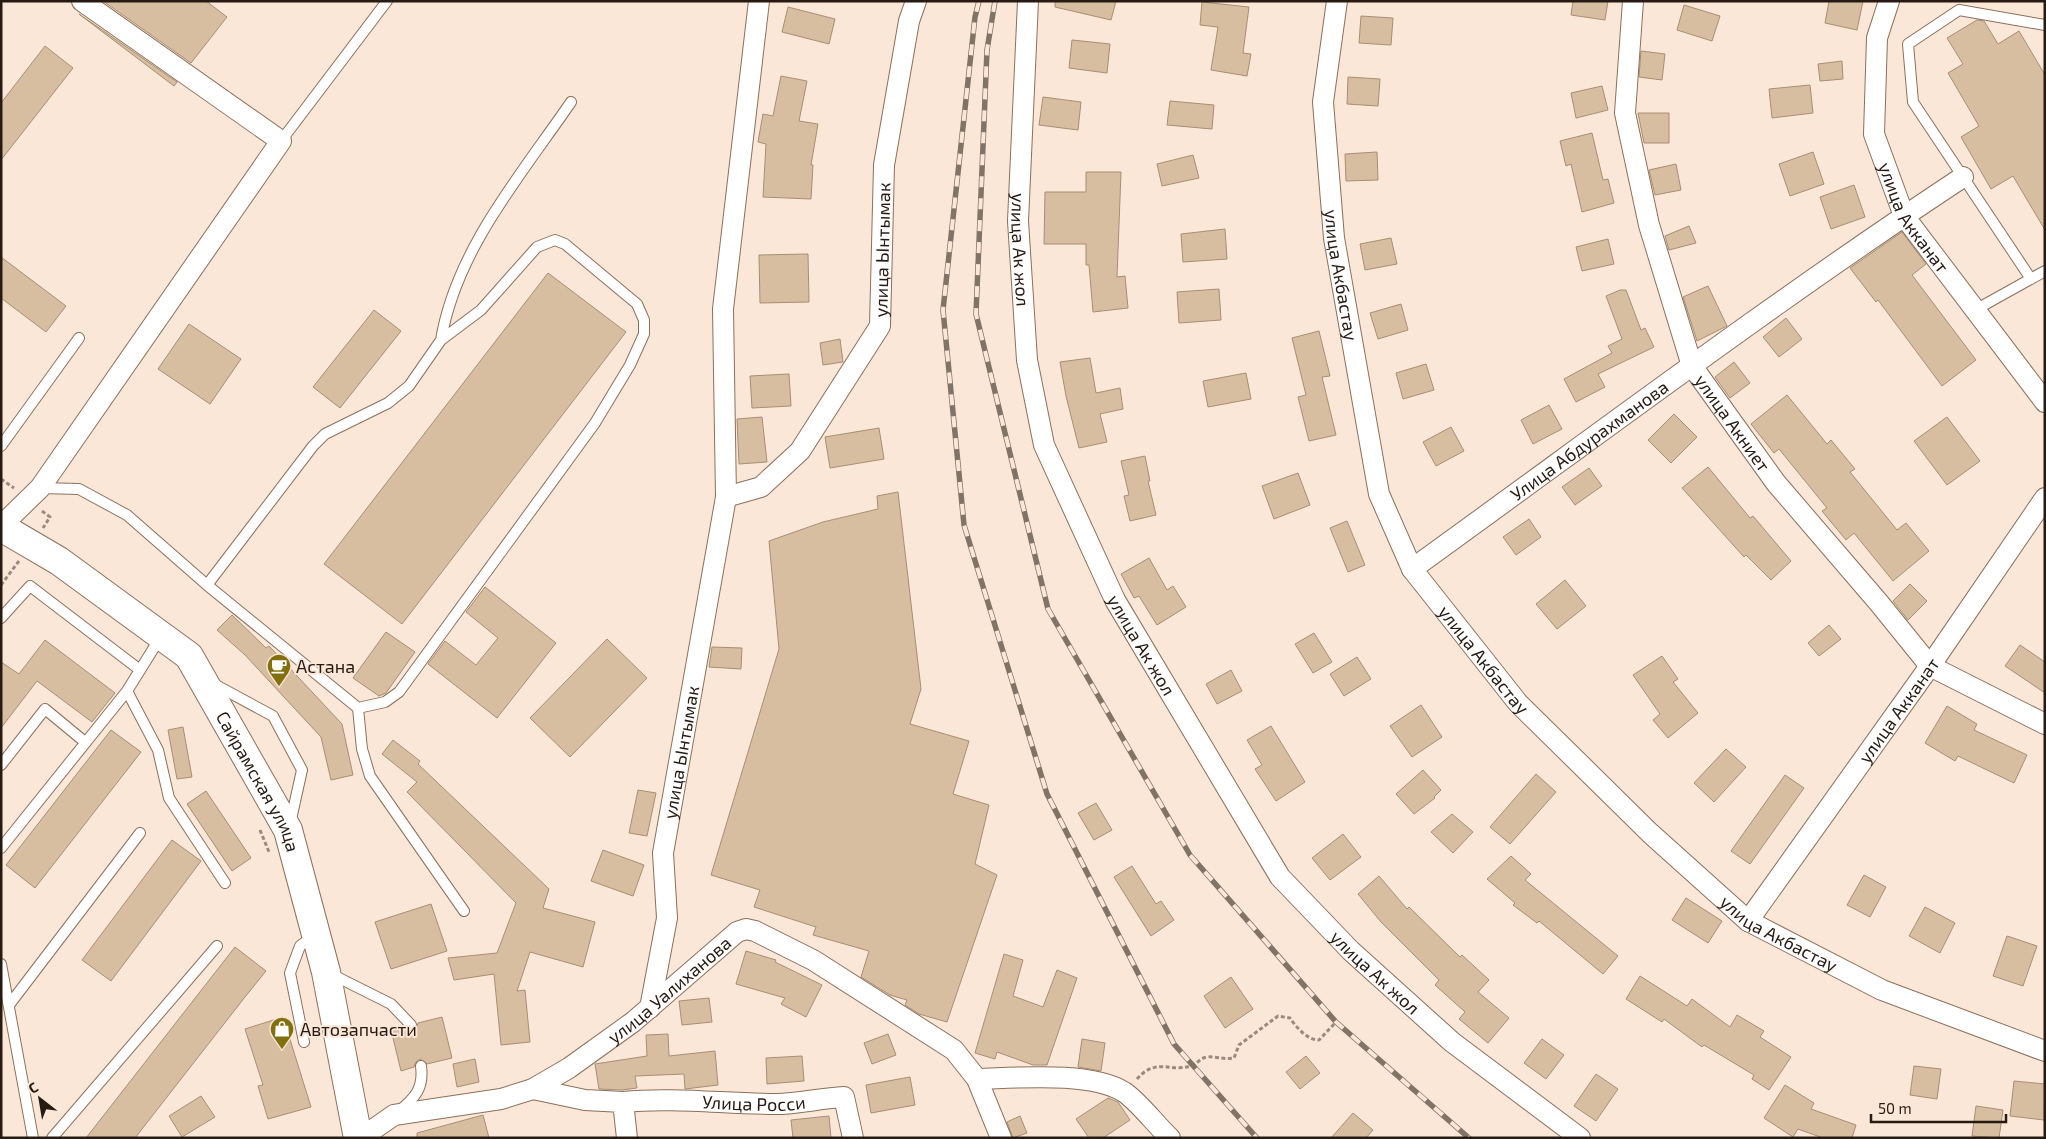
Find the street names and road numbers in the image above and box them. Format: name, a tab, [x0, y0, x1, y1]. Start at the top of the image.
street label: улица Акканат	[1874, 159, 1954, 277]
street label: улица Ынтымак	[869, 182, 895, 318]
street label: улица Ак жол	[1007, 192, 1035, 307]
street label: улица Акбастау	[1321, 208, 1363, 343]
street label: улица Акниет	[1690, 370, 1775, 476]
street label: Улица Абдурахманова	[1506, 375, 1672, 505]
street label: улица Ак жол	[1103, 591, 1180, 699]
street label: улица Акбастау	[1434, 601, 1534, 719]
street label: улица Акканат	[1853, 653, 1944, 767]
street label: улица Ынтымак	[658, 684, 703, 821]
street label: Сайрамская улица	[212, 707, 304, 854]
street label: улица Акбастау	[1716, 890, 1842, 976]
street label: улица Ак жол	[1326, 926, 1425, 1019]
street label: улица Уалиханова	[603, 931, 735, 1048]
street label: Улица Росси	[702, 1090, 807, 1115]

